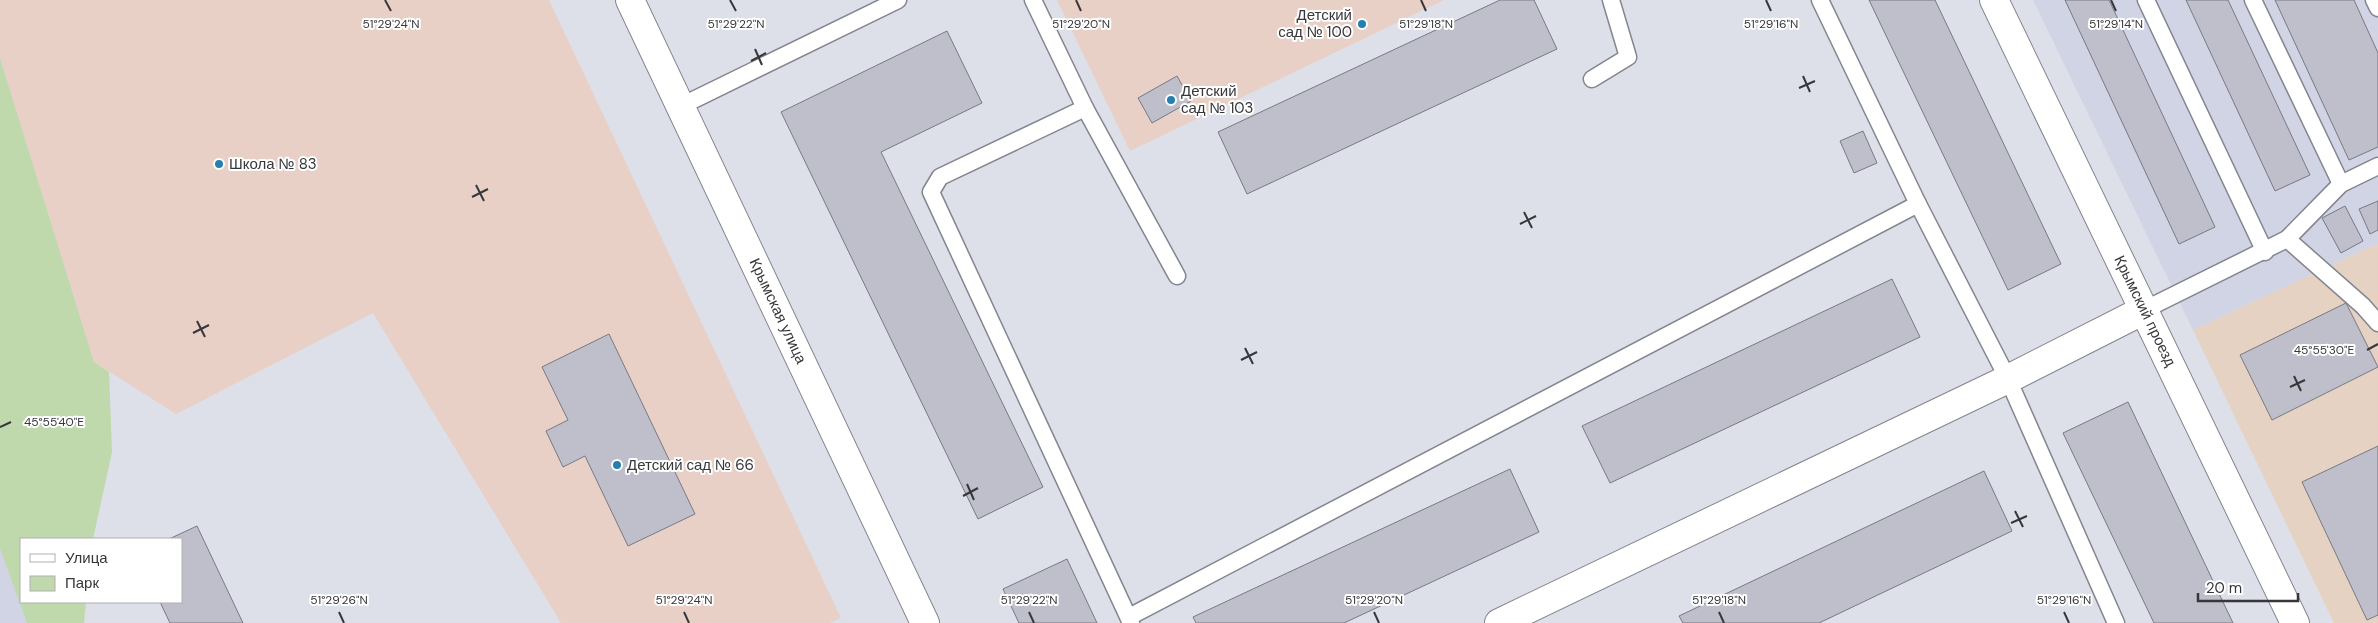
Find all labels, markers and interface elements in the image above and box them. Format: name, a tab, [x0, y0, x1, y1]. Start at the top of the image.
place label: Детский сад № 100	[1278, 5, 1352, 42]
text: 51°29'24"N	[362, 16, 420, 32]
text: 51°29'22"N	[707, 16, 765, 32]
text: 51°29'20"N	[1052, 16, 1110, 32]
text: 51°29'18"N	[1399, 16, 1453, 32]
text: 51°29'16"N	[1744, 16, 1798, 32]
text: 51°29'14"N	[2089, 16, 2143, 32]
marker: Детский сад № 100	[1356, 18, 1368, 30]
place label: Детский сад № 103	[1181, 81, 1253, 118]
marker: Детский сад № 103	[1165, 94, 1177, 106]
place label: Школа № 83	[229, 154, 317, 174]
marker: Школа № 83	[213, 158, 225, 170]
street label: Крымский проезд	[2109, 252, 2181, 370]
street label: Крымская улица	[745, 255, 811, 368]
text: 45°55'30"E	[2294, 342, 2355, 358]
text: 45°55'40"E	[24, 414, 84, 430]
place label: Детский сад № 66	[627, 455, 754, 475]
marker: Детский сад № 66	[611, 459, 623, 471]
legend	[20, 538, 182, 603]
text: Улица	[65, 548, 108, 568]
scale bar	[2198, 570, 2298, 602]
text: Парк	[65, 573, 99, 593]
text: 20 m	[2206, 578, 2242, 598]
text: 51°29'26"N	[310, 592, 368, 608]
text: 51°29'24"N	[655, 592, 713, 608]
text: 51°29'22"N	[1000, 592, 1058, 608]
text: 51°29'20"N	[1345, 592, 1403, 608]
text: 51°29'18"N	[1692, 592, 1746, 608]
text: 51°29'16"N	[2037, 592, 2091, 608]

